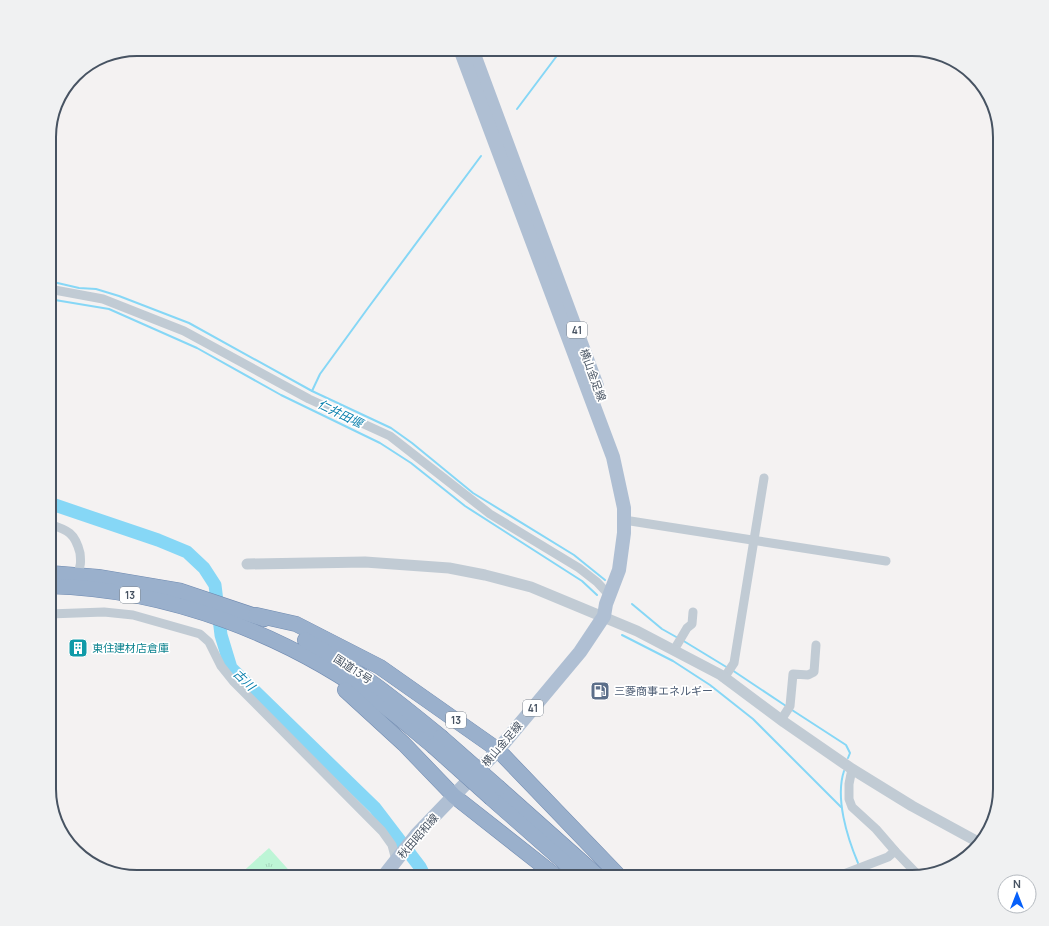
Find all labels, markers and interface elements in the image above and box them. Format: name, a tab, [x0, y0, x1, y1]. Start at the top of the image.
road number: 41	[567, 322, 587, 338]
street label: 横山金足線	[577, 346, 610, 403]
water label: 仁井田堰	[315, 395, 367, 433]
road number: 13	[120, 587, 140, 603]
building icon: 東住建材店倉庫	[67, 637, 89, 659]
place label: 東住建材店倉庫	[92, 640, 169, 655]
street label: 国道13号	[331, 650, 376, 687]
water label: 古川	[230, 665, 260, 695]
fuel station icon: 三菱商事エネルギー	[589, 680, 611, 702]
place label: 三菱商事エネルギー	[614, 683, 713, 698]
road number: 41	[523, 700, 543, 716]
road number: 13	[446, 712, 466, 728]
street label: 横山金足線	[478, 718, 525, 769]
street label: 秋田昭和線	[394, 810, 441, 861]
north arrow	[997, 874, 1037, 914]
text: N	[1013, 876, 1021, 891]

